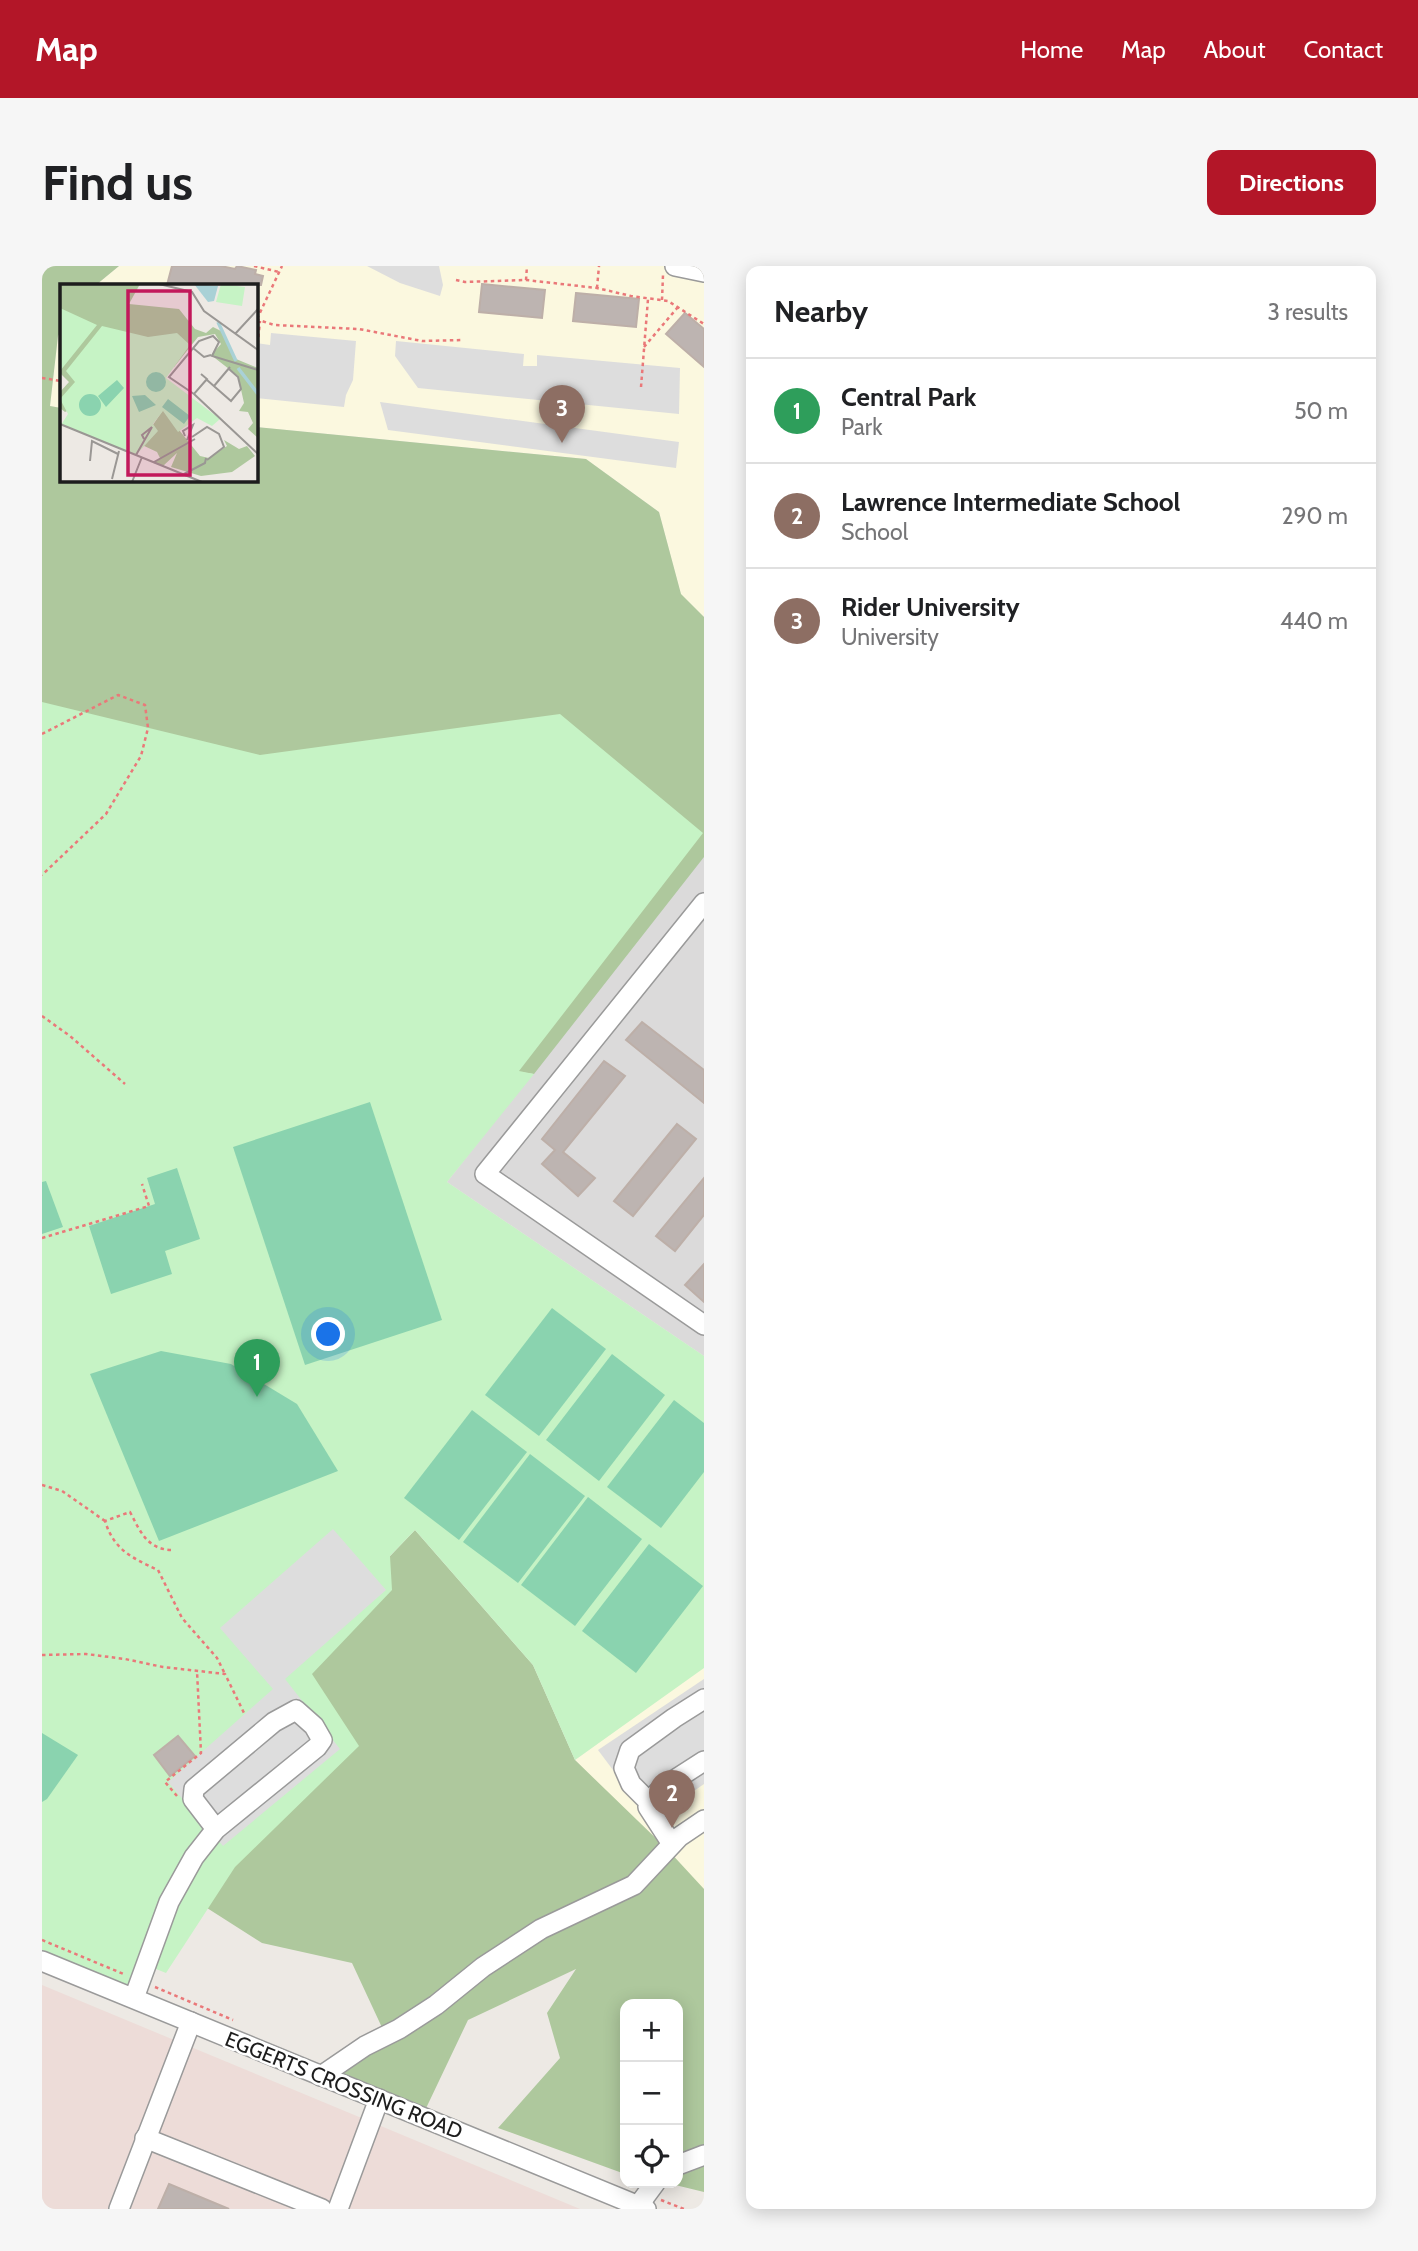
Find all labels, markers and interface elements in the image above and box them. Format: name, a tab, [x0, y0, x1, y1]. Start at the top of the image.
text: Map	[35, 29, 98, 69]
text: Home	[1020, 35, 1083, 64]
text: Map	[1121, 35, 1166, 64]
text: About	[1204, 35, 1266, 64]
text: Contact	[1304, 35, 1383, 64]
button: Directions	[1207, 150, 1376, 215]
text: Find us	[42, 153, 193, 212]
inset map	[60, 284, 257, 481]
text: Nearby	[774, 293, 868, 330]
text: 3 results	[1267, 298, 1348, 326]
text: Central Park	[841, 381, 976, 413]
pin: 3	[539, 385, 585, 443]
text: 1	[793, 397, 801, 425]
text: 50 m	[1294, 397, 1348, 425]
text: Park	[841, 413, 882, 441]
text: Lawrence Intermediate School	[841, 486, 1180, 518]
text: 2	[791, 502, 803, 530]
text: 290 m	[1281, 502, 1348, 530]
text: School	[841, 518, 908, 546]
text: Rider University	[841, 591, 1020, 623]
text: 3	[791, 607, 803, 635]
text: 440 m	[1280, 607, 1348, 635]
text: University	[841, 623, 939, 651]
your location	[311, 1317, 345, 1351]
pin: 1	[234, 1339, 280, 1397]
pin: 2	[649, 1770, 695, 1828]
map controls	[620, 1999, 683, 2188]
button: +	[620, 1999, 683, 2062]
street label: EGGERTS CROSSING ROAD	[222, 2026, 466, 2144]
button: −	[620, 2062, 683, 2125]
button: locate	[620, 2125, 683, 2188]

